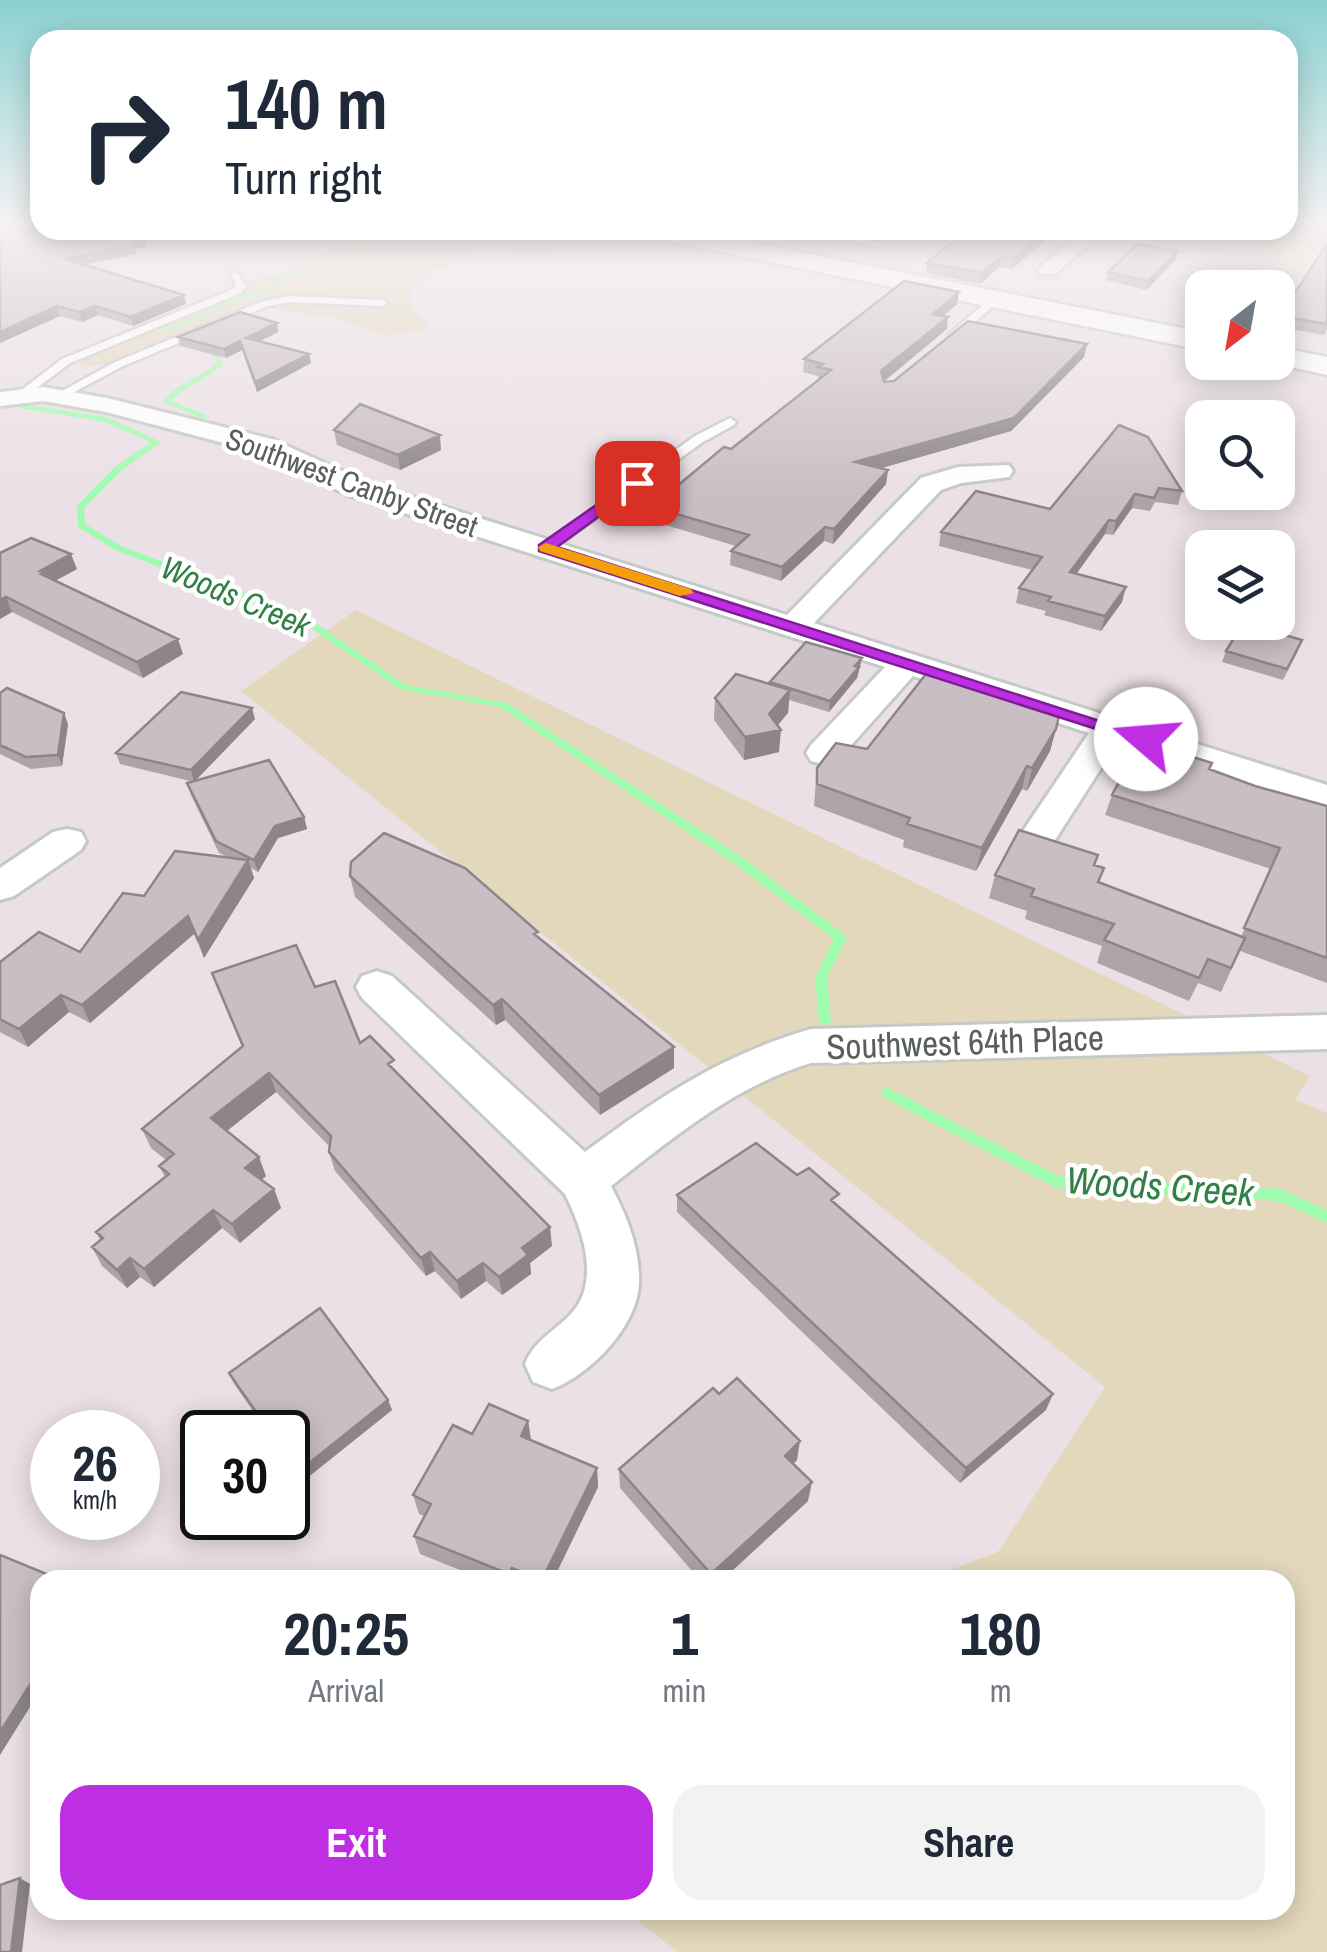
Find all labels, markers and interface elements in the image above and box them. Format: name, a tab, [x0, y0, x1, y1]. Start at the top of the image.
text: 140 m	[225, 57, 388, 151]
icon: right	[60, 70, 190, 200]
text: Turn right	[225, 147, 382, 208]
north arrow	[1185, 270, 1295, 380]
map controls	[1185, 270, 1295, 640]
button: search	[1185, 400, 1295, 510]
street label: Southwest Canby Street	[221, 418, 484, 546]
pin	[595, 441, 680, 526]
icon: arrive	[610, 456, 665, 511]
button: layers	[1185, 530, 1295, 640]
water label: Woods Creek	[155, 545, 318, 647]
position arrow	[1094, 687, 1198, 791]
street label: Southwest 64th Place	[825, 1014, 1105, 1070]
water label: Woods Creek	[1064, 1154, 1257, 1218]
speed limit sign: 30	[180, 1410, 310, 1540]
text: 26	[72, 1429, 118, 1497]
text: km/h	[73, 1483, 117, 1517]
text: 20:25	[283, 1593, 409, 1674]
text: 1	[671, 1593, 698, 1674]
text: 180	[960, 1593, 1042, 1674]
text: Arrival	[308, 1669, 384, 1712]
text: min	[662, 1669, 706, 1712]
text: m	[990, 1669, 1012, 1712]
button: Exit	[60, 1785, 653, 1900]
button: Share	[673, 1785, 1265, 1900]

